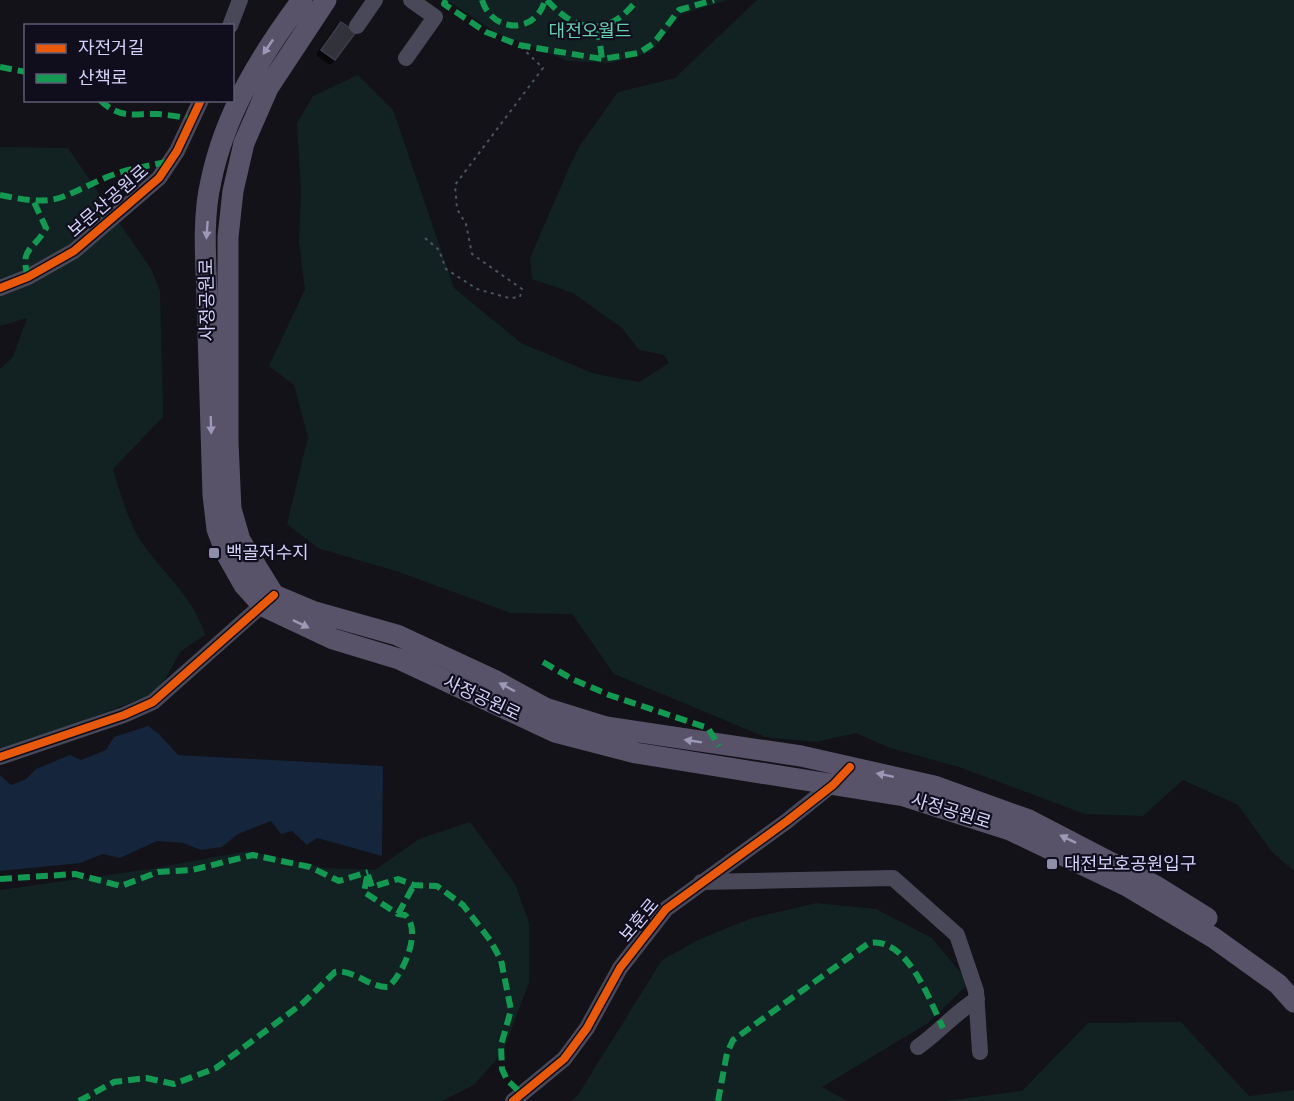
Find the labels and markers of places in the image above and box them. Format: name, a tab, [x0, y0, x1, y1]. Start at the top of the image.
place label: 백골저수지	[226, 542, 309, 563]
marker: 백골저수지	[207, 546, 221, 560]
place label: 대전보호공원입구	[1064, 853, 1196, 874]
marker: 대전보호공원입구	[1045, 857, 1059, 871]

